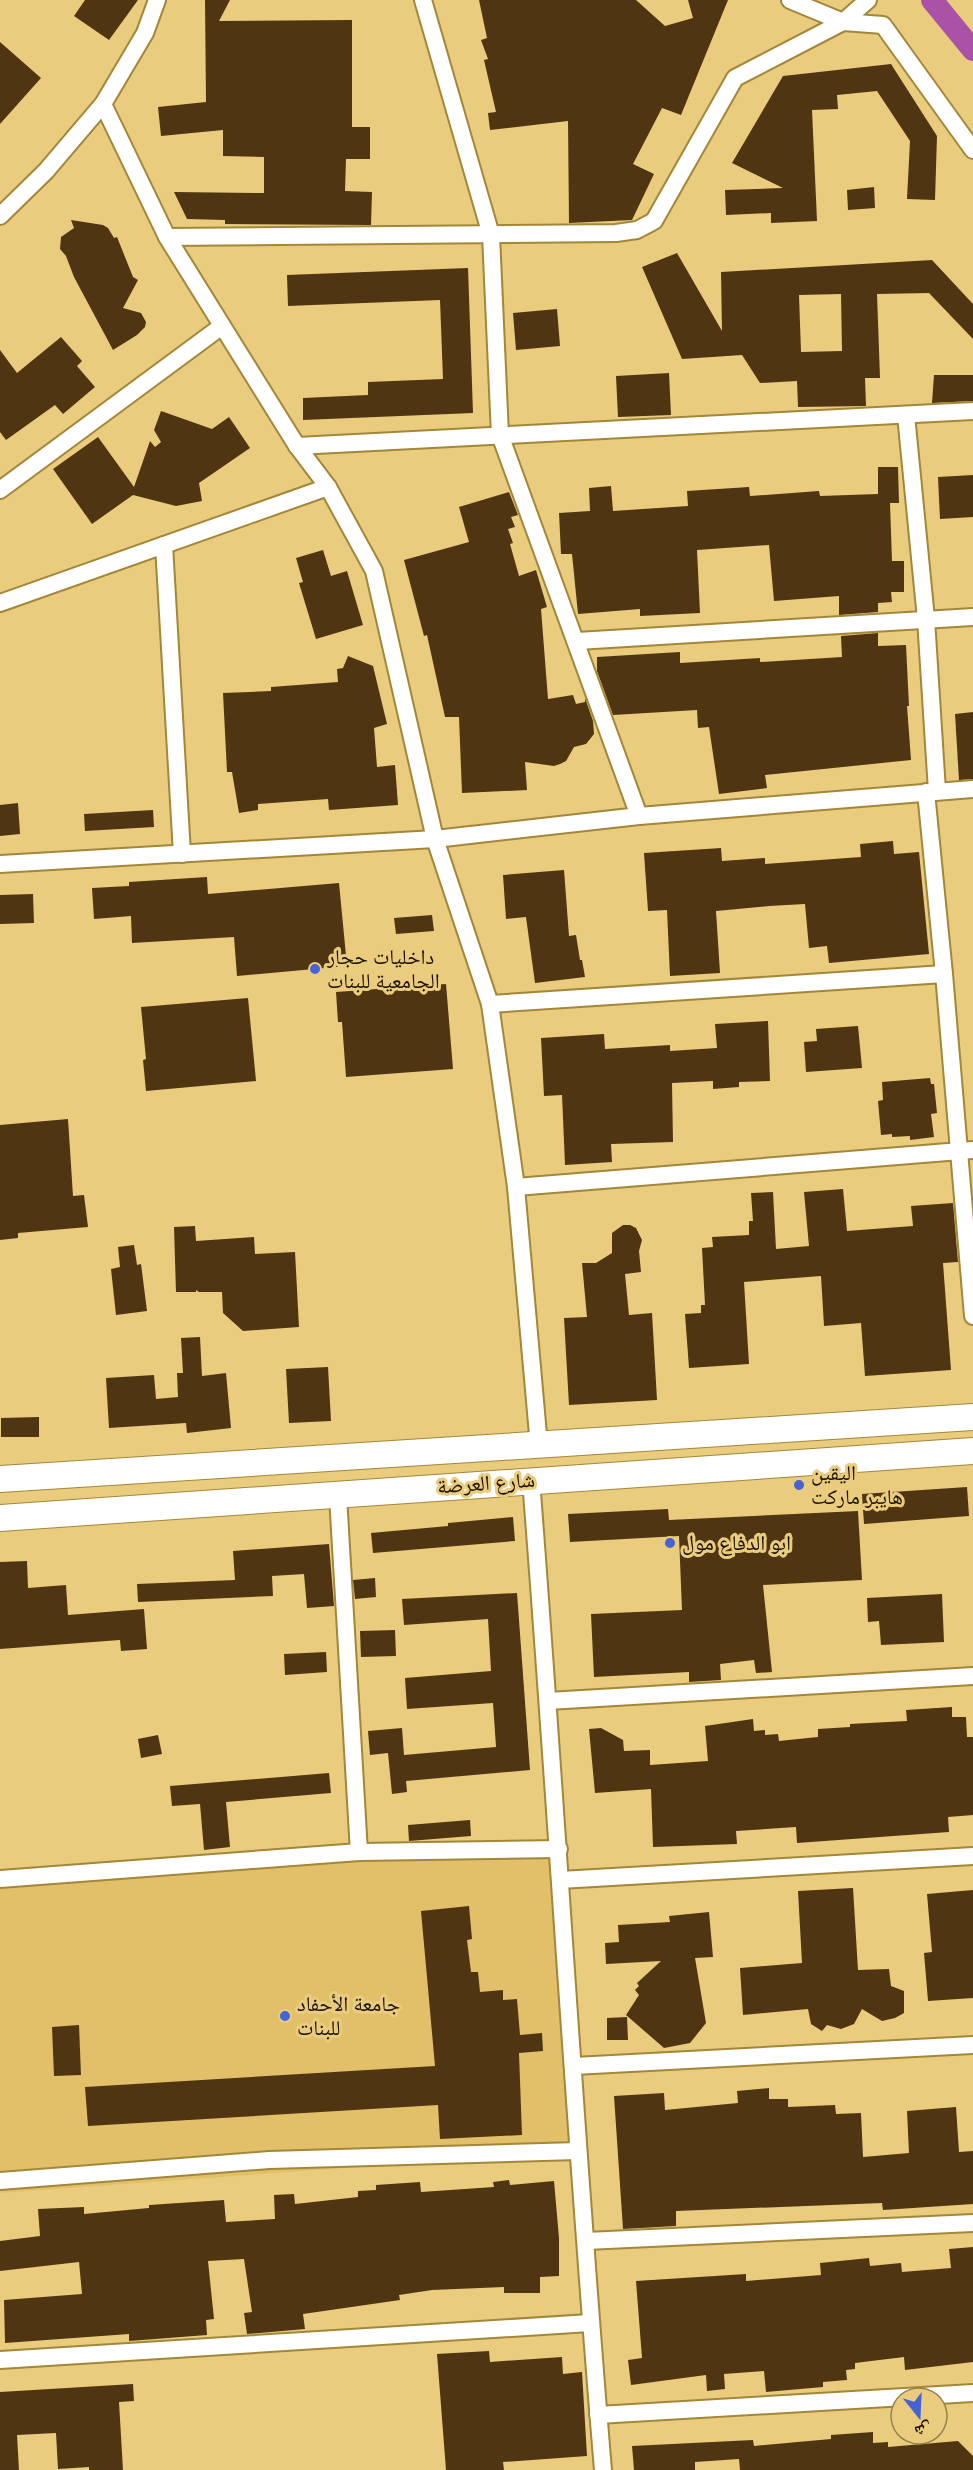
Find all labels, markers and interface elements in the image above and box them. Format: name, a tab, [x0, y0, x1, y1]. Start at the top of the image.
place label: داخليات حجار الجامعية للبنات	[326, 944, 440, 993]
marker: داخليات حجار الجامعية للبنات	[308, 962, 322, 976]
place label: اليقين هايبر ماركت	[811, 1460, 903, 1509]
street label: شارع العرضة	[436, 1467, 536, 1499]
marker: اليقين هايبر ماركت	[792, 1478, 806, 1492]
place label: ابو الدفاع مول	[682, 1530, 791, 1556]
marker: ابو الدفاع مول	[663, 1536, 677, 1550]
place label: جامعة الأحفاد للبنات	[297, 1991, 400, 2040]
marker: جامعة الأحفاد للبنات	[278, 2009, 292, 2023]
north arrow	[889, 2386, 949, 2446]
text: ش	[912, 2418, 934, 2441]

